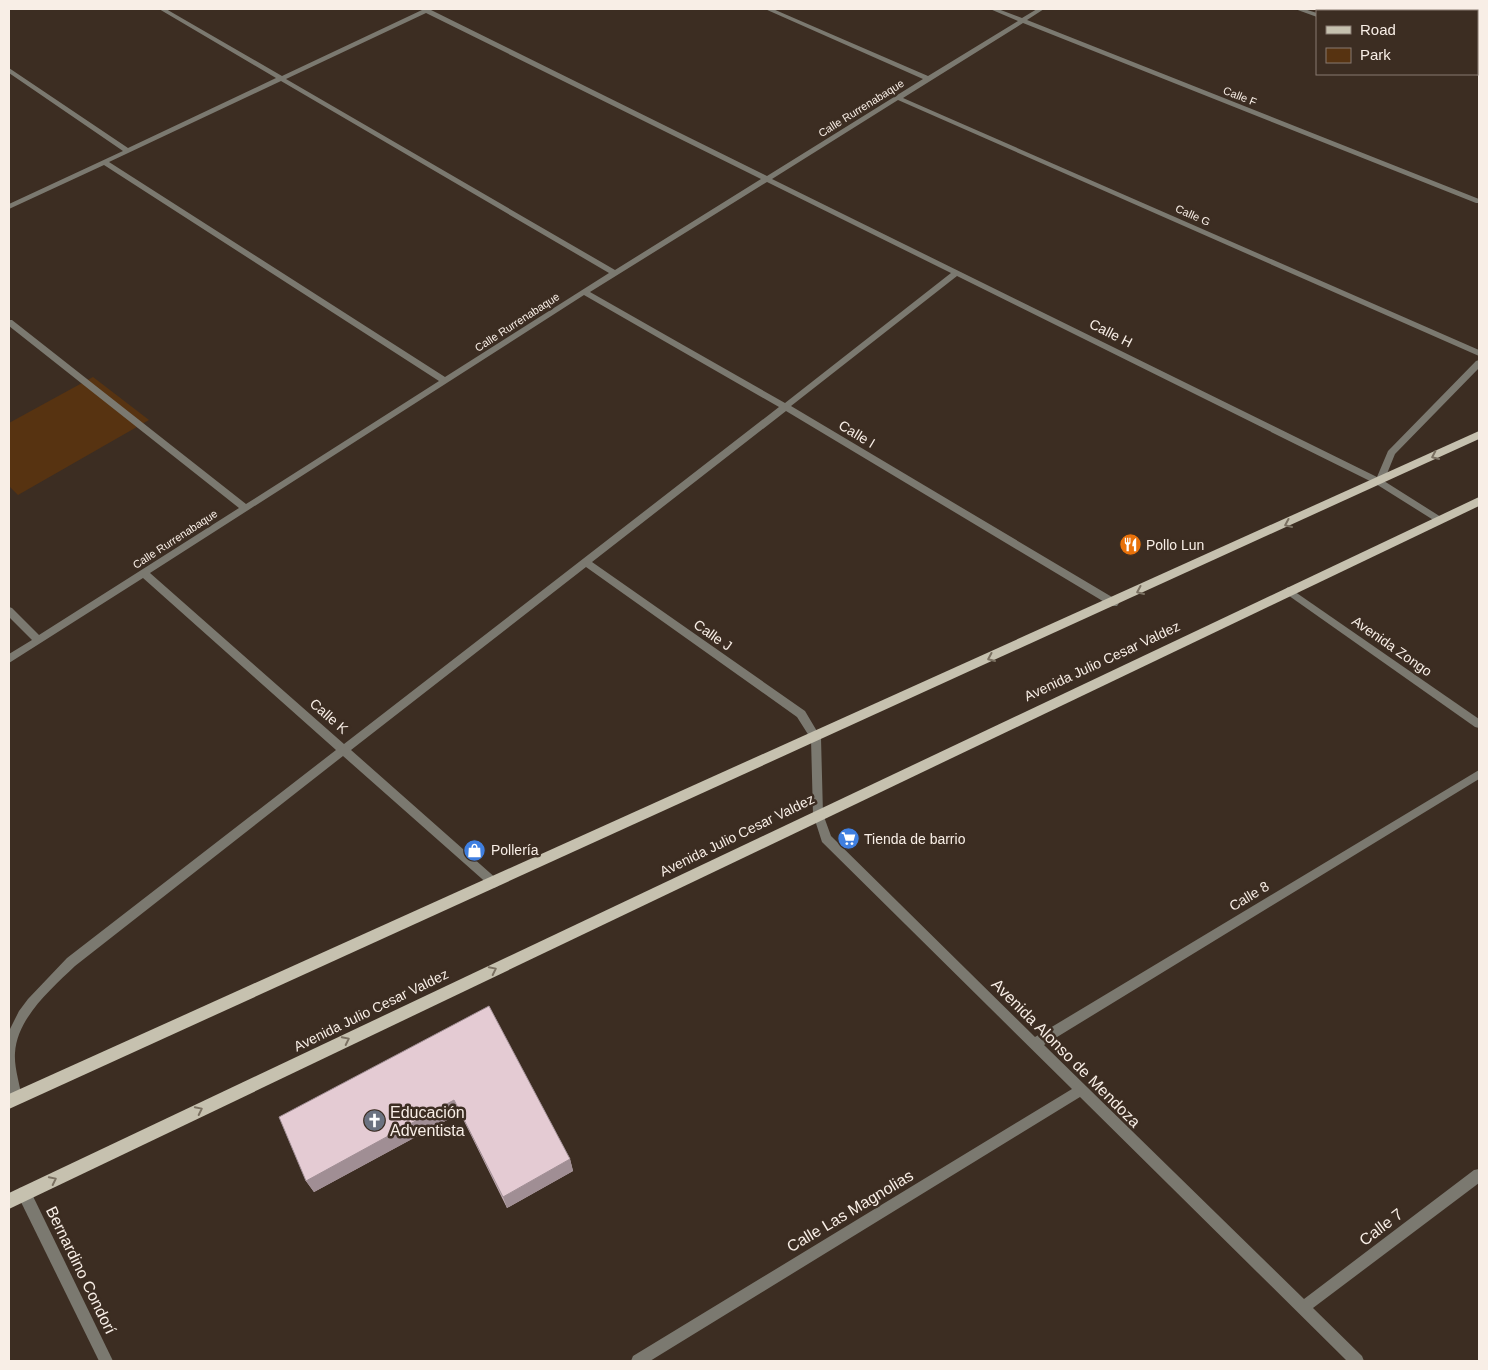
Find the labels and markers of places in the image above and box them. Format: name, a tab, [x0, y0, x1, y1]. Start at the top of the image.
restaurant icon: Pollo Lun	[1118, 533, 1142, 557]
place label: Pollo Lun	[1146, 537, 1204, 553]
supermarket icon: Tienda de barrio	[836, 827, 860, 851]
place label: Tienda de barrio	[864, 831, 966, 847]
shop icon: Pollería	[463, 838, 487, 862]
place label: Pollería	[491, 842, 539, 858]
place label: Educación Adventista	[390, 1104, 465, 1139]
church icon: Educación Adventista	[362, 1109, 386, 1133]

